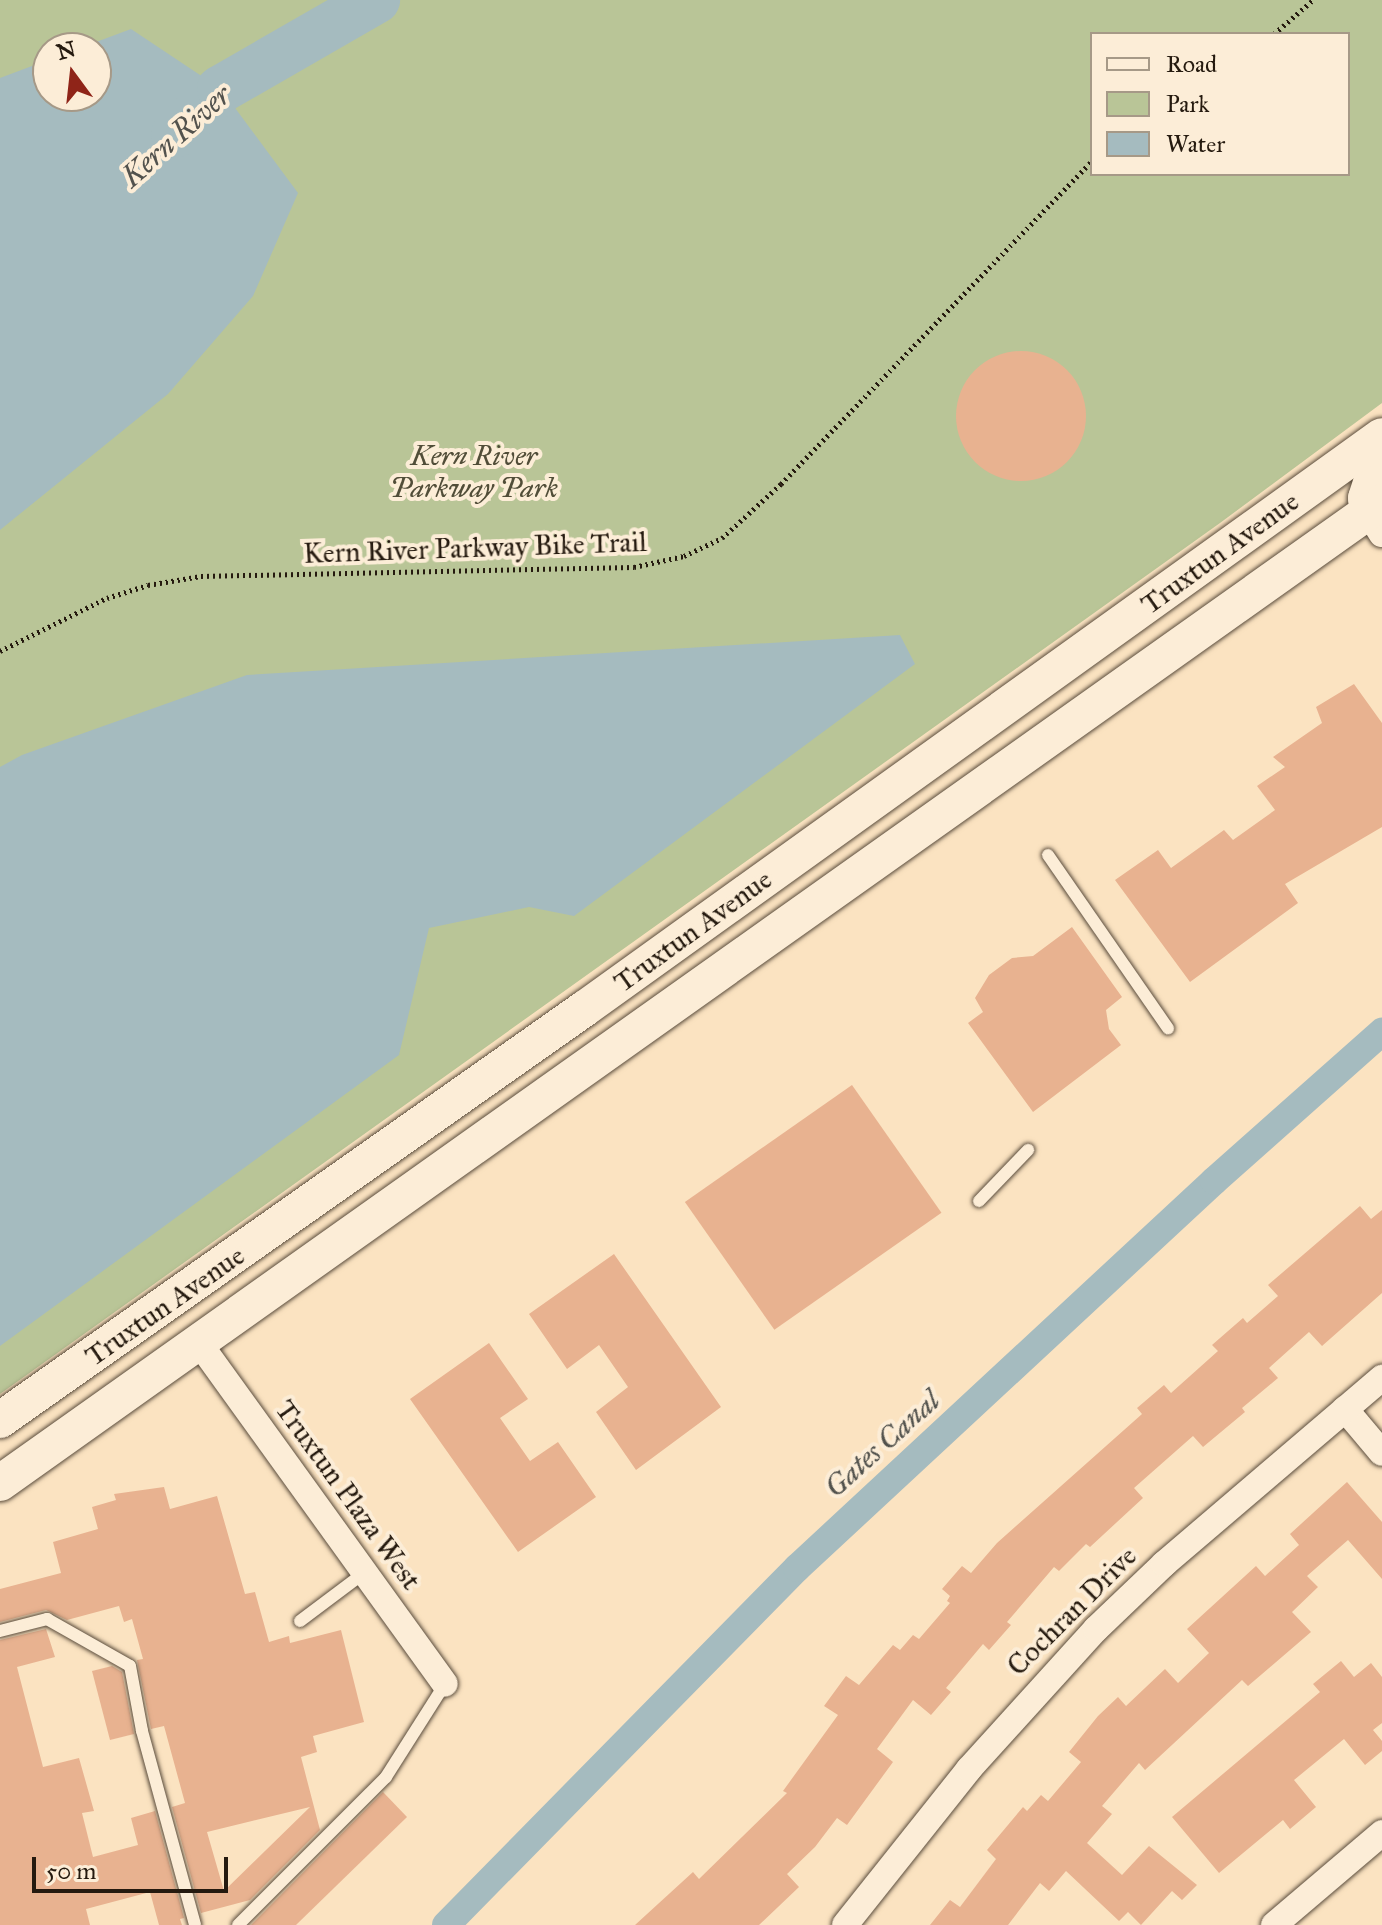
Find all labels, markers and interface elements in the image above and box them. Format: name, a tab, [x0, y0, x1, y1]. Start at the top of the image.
north arrow	[32, 32, 112, 112]
legend	[1090, 32, 1350, 176]
text: N	[54, 35, 79, 66]
text: Road	[1166, 49, 1217, 79]
water label: Kern River	[114, 77, 238, 195]
text: Park	[1166, 89, 1209, 119]
text: Water	[1166, 129, 1225, 159]
park label: Kern River Parkway Park	[390, 439, 558, 505]
street label: Truxtun Avenue	[1135, 485, 1305, 621]
street label: Kern River Parkway Bike Trail	[303, 525, 647, 571]
street label: Truxtun Avenue	[608, 863, 778, 999]
street label: Truxtun Avenue	[79, 1239, 251, 1373]
water label: Gates Canal	[817, 1383, 947, 1505]
street label: Truxtun Plaza West	[268, 1394, 428, 1596]
street label: Cochran Drive	[1000, 1539, 1144, 1683]
scale bar	[36, 1841, 232, 1891]
text: 50 m	[46, 1856, 96, 1886]

